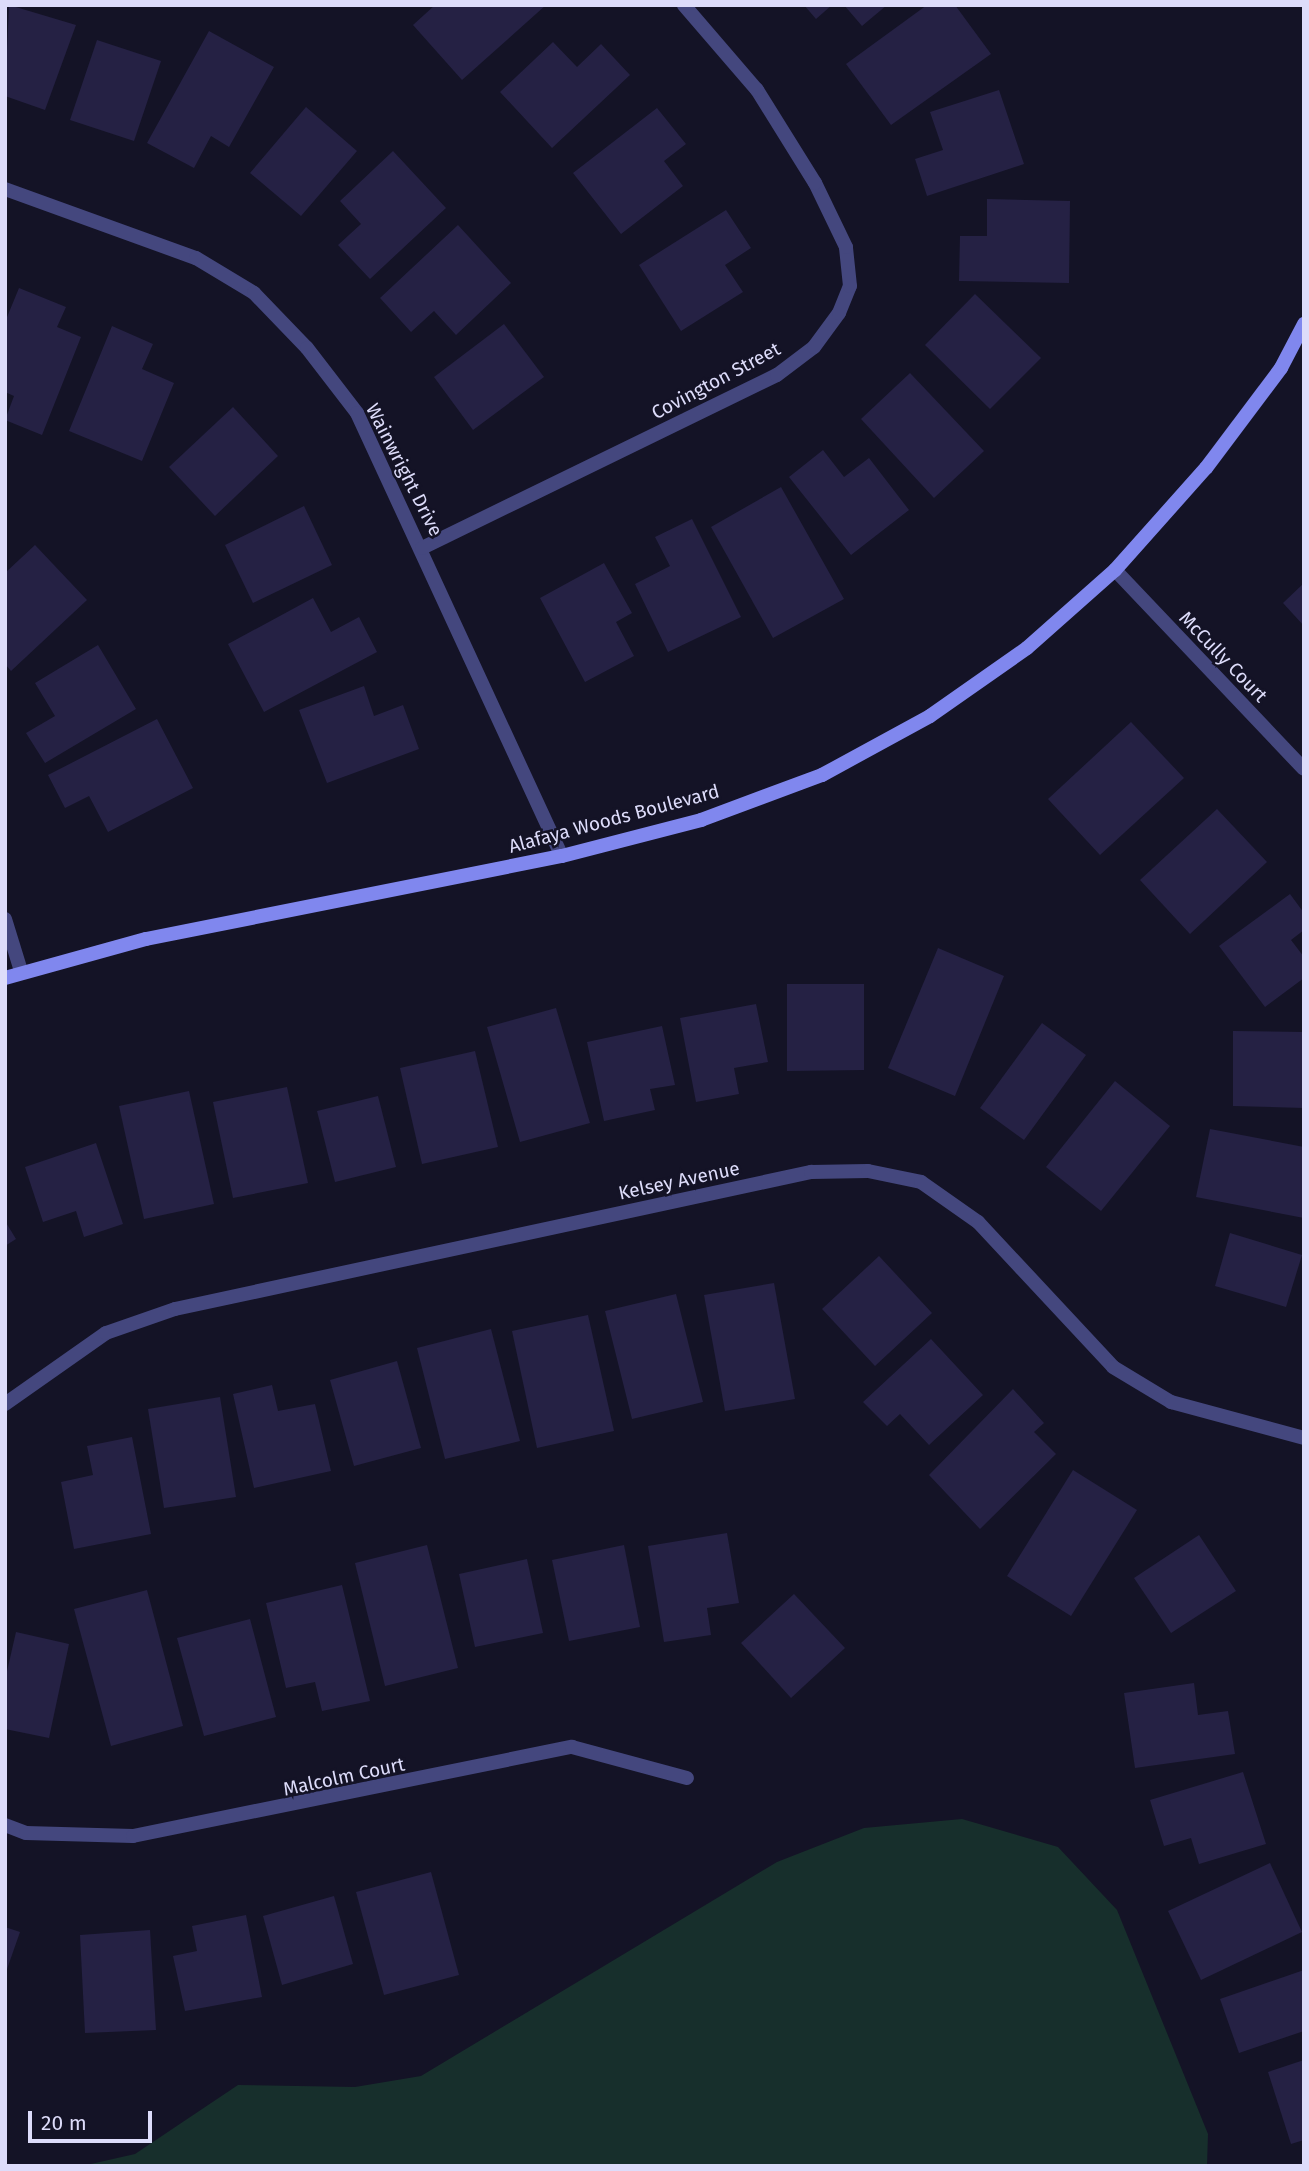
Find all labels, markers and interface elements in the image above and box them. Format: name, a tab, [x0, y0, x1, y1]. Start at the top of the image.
street label: Covington Street	[648, 338, 784, 424]
street label: Wainwright Drive	[361, 400, 447, 540]
street label: McCully Court	[1174, 607, 1272, 707]
street label: Alafaya Woods Boulevard	[506, 780, 722, 858]
street label: Kelsey Avenue	[616, 1157, 742, 1205]
street label: Malcolm Court	[281, 1753, 407, 1801]
scale bar	[32, 2098, 156, 2142]
text: 20 m	[41, 2110, 87, 2136]

